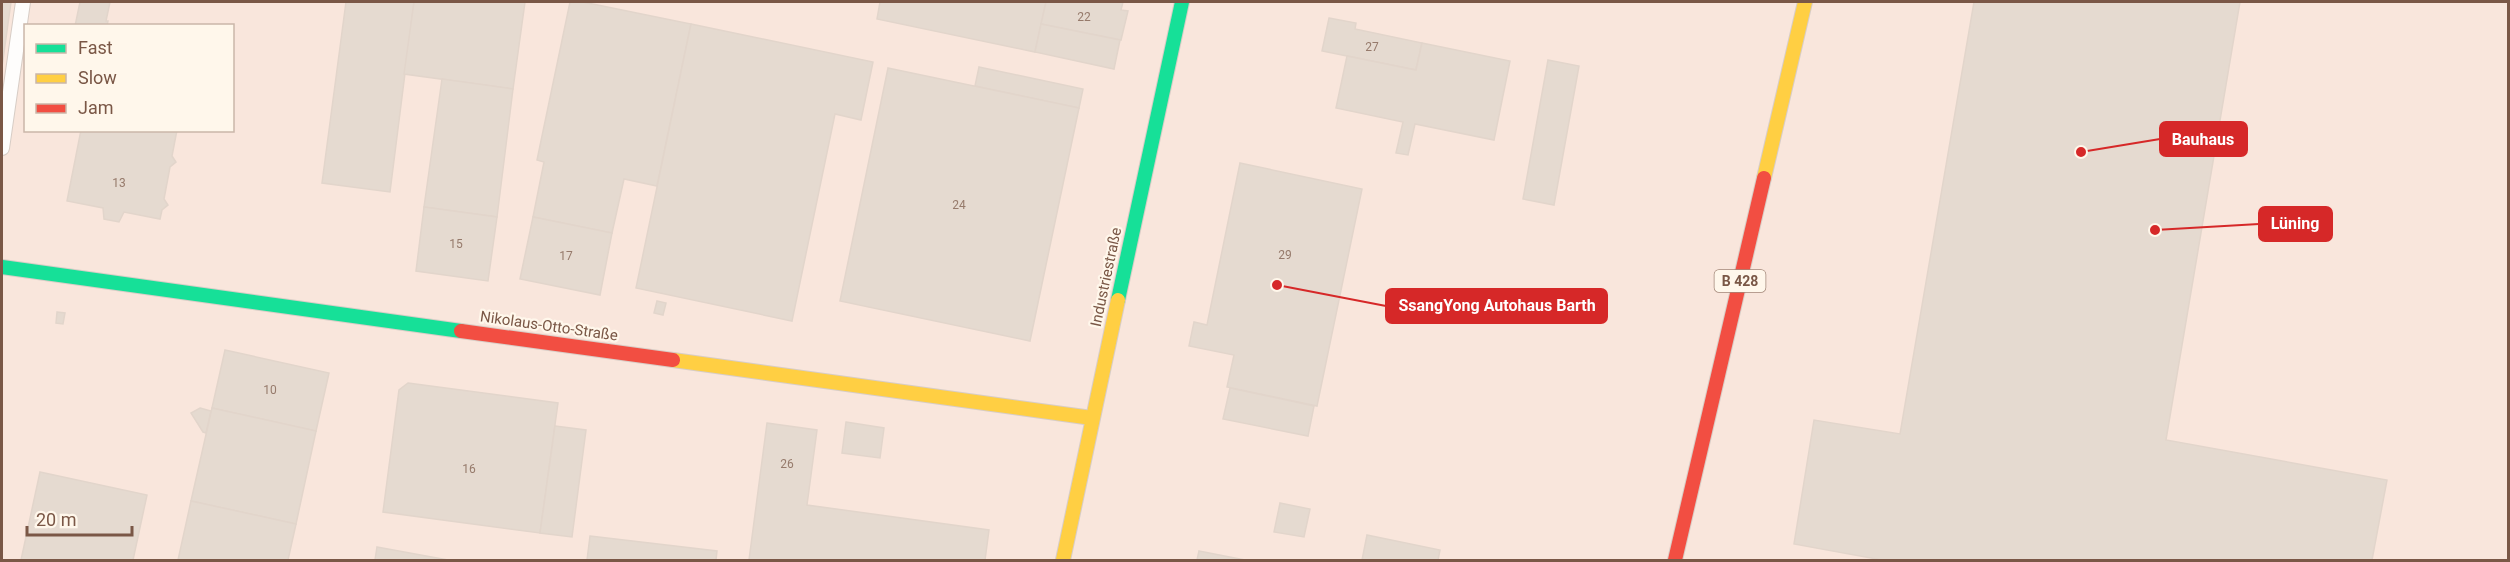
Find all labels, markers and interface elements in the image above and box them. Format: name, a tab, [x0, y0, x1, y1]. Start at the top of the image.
house number: 22	[1077, 10, 1091, 24]
legend	[24, 24, 234, 132]
text: Fast	[78, 37, 113, 58]
house number: 27	[1365, 40, 1379, 54]
text: Slow	[78, 67, 117, 88]
text: Jam	[78, 97, 114, 118]
callout: Bauhaus	[2160, 122, 2247, 156]
text: Bauhaus	[2172, 130, 2234, 149]
house number: 13	[112, 176, 126, 190]
house number: 24	[952, 198, 966, 212]
callout: Lüning	[2259, 207, 2332, 241]
text: Lüning	[2271, 214, 2319, 233]
street label: Industriestraße	[1087, 226, 1125, 328]
house number: 15	[449, 237, 463, 251]
house number: 29	[1278, 248, 1292, 262]
house number: 17	[559, 249, 573, 263]
road number: B 428	[1714, 270, 1766, 292]
callout: SsangYong Autohaus Barth	[1386, 289, 1607, 323]
text: SsangYong Autohaus Barth	[1398, 296, 1596, 315]
street label: Nikolaus-Otto-Straße	[479, 307, 619, 345]
house number: 10	[263, 383, 277, 397]
house number: 26	[780, 457, 794, 471]
house number: 16	[462, 462, 476, 476]
scale bar	[27, 499, 132, 537]
text: 20 m	[36, 509, 76, 530]

